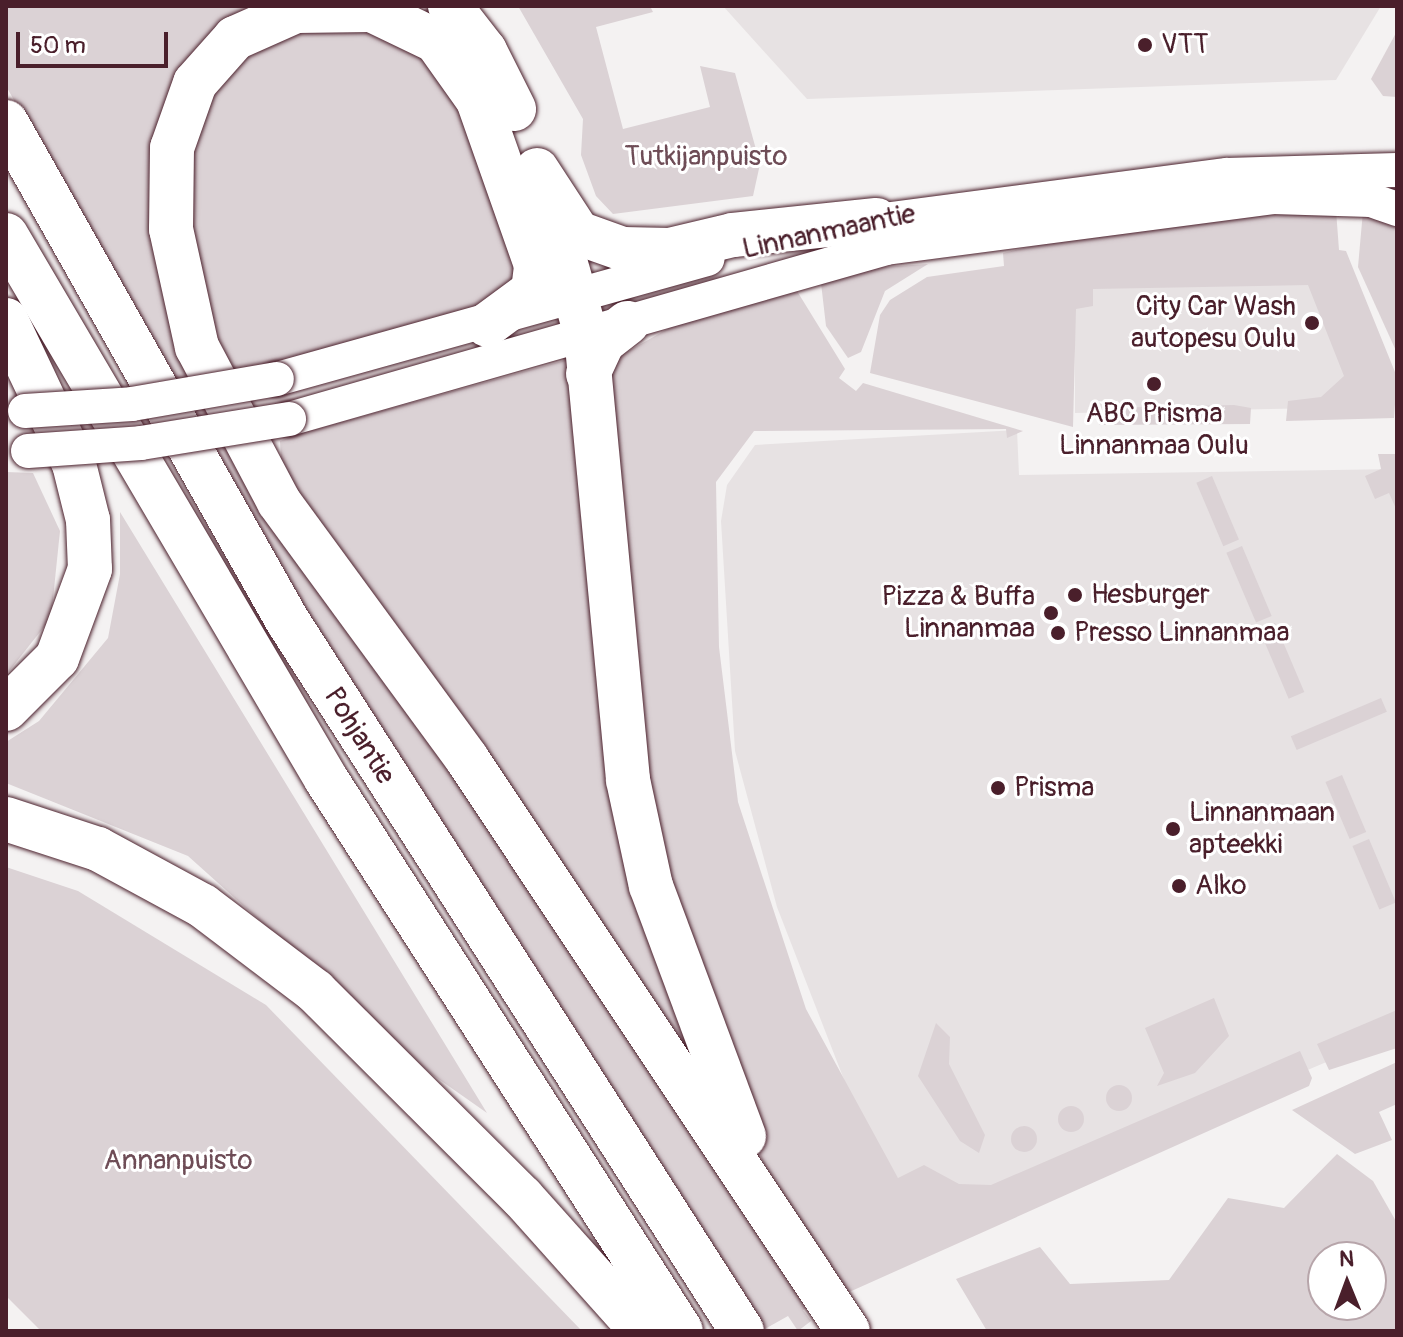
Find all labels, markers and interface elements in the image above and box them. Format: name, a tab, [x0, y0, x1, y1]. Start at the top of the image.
scale bar	[20, 16, 172, 66]
place label: VTT	[1161, 28, 1209, 62]
text: 50 m	[30, 31, 86, 60]
marker: VTT	[1136, 36, 1154, 54]
park label: Tutkijanpuisto	[625, 140, 787, 174]
street label: Linnanmaantie	[739, 197, 919, 267]
place label: City Car Wash autopesu Oulu	[1131, 290, 1296, 356]
marker: City Car Wash autopesu Oulu	[1303, 314, 1321, 332]
marker: ABC Prisma Linnanmaa Oulu	[1145, 375, 1163, 393]
place label: ABC Prisma Linnanmaa Oulu	[1059, 397, 1249, 463]
place label: Hesburger	[1091, 578, 1210, 612]
place label: Pizza & Buffa Linnanmaa	[881, 580, 1035, 646]
marker: Hesburger	[1066, 586, 1084, 604]
marker: Pizza & Buffa Linnanmaa	[1042, 604, 1060, 622]
place label: Presso Linnanmaa	[1074, 616, 1289, 650]
marker: Presso Linnanmaa	[1049, 624, 1067, 642]
street label: Pohjantie	[316, 681, 402, 791]
place label: Prisma	[1014, 771, 1094, 805]
marker: Prisma	[989, 779, 1007, 797]
place label: Linnanmaan apteekki	[1189, 796, 1335, 862]
marker: Linnanmaan apteekki	[1164, 820, 1182, 838]
place label: Alko	[1195, 869, 1247, 903]
marker: Alko	[1170, 877, 1188, 895]
park label: Annanpuisto	[103, 1144, 253, 1178]
north arrow	[1307, 1241, 1387, 1321]
text: N	[1339, 1245, 1354, 1273]

